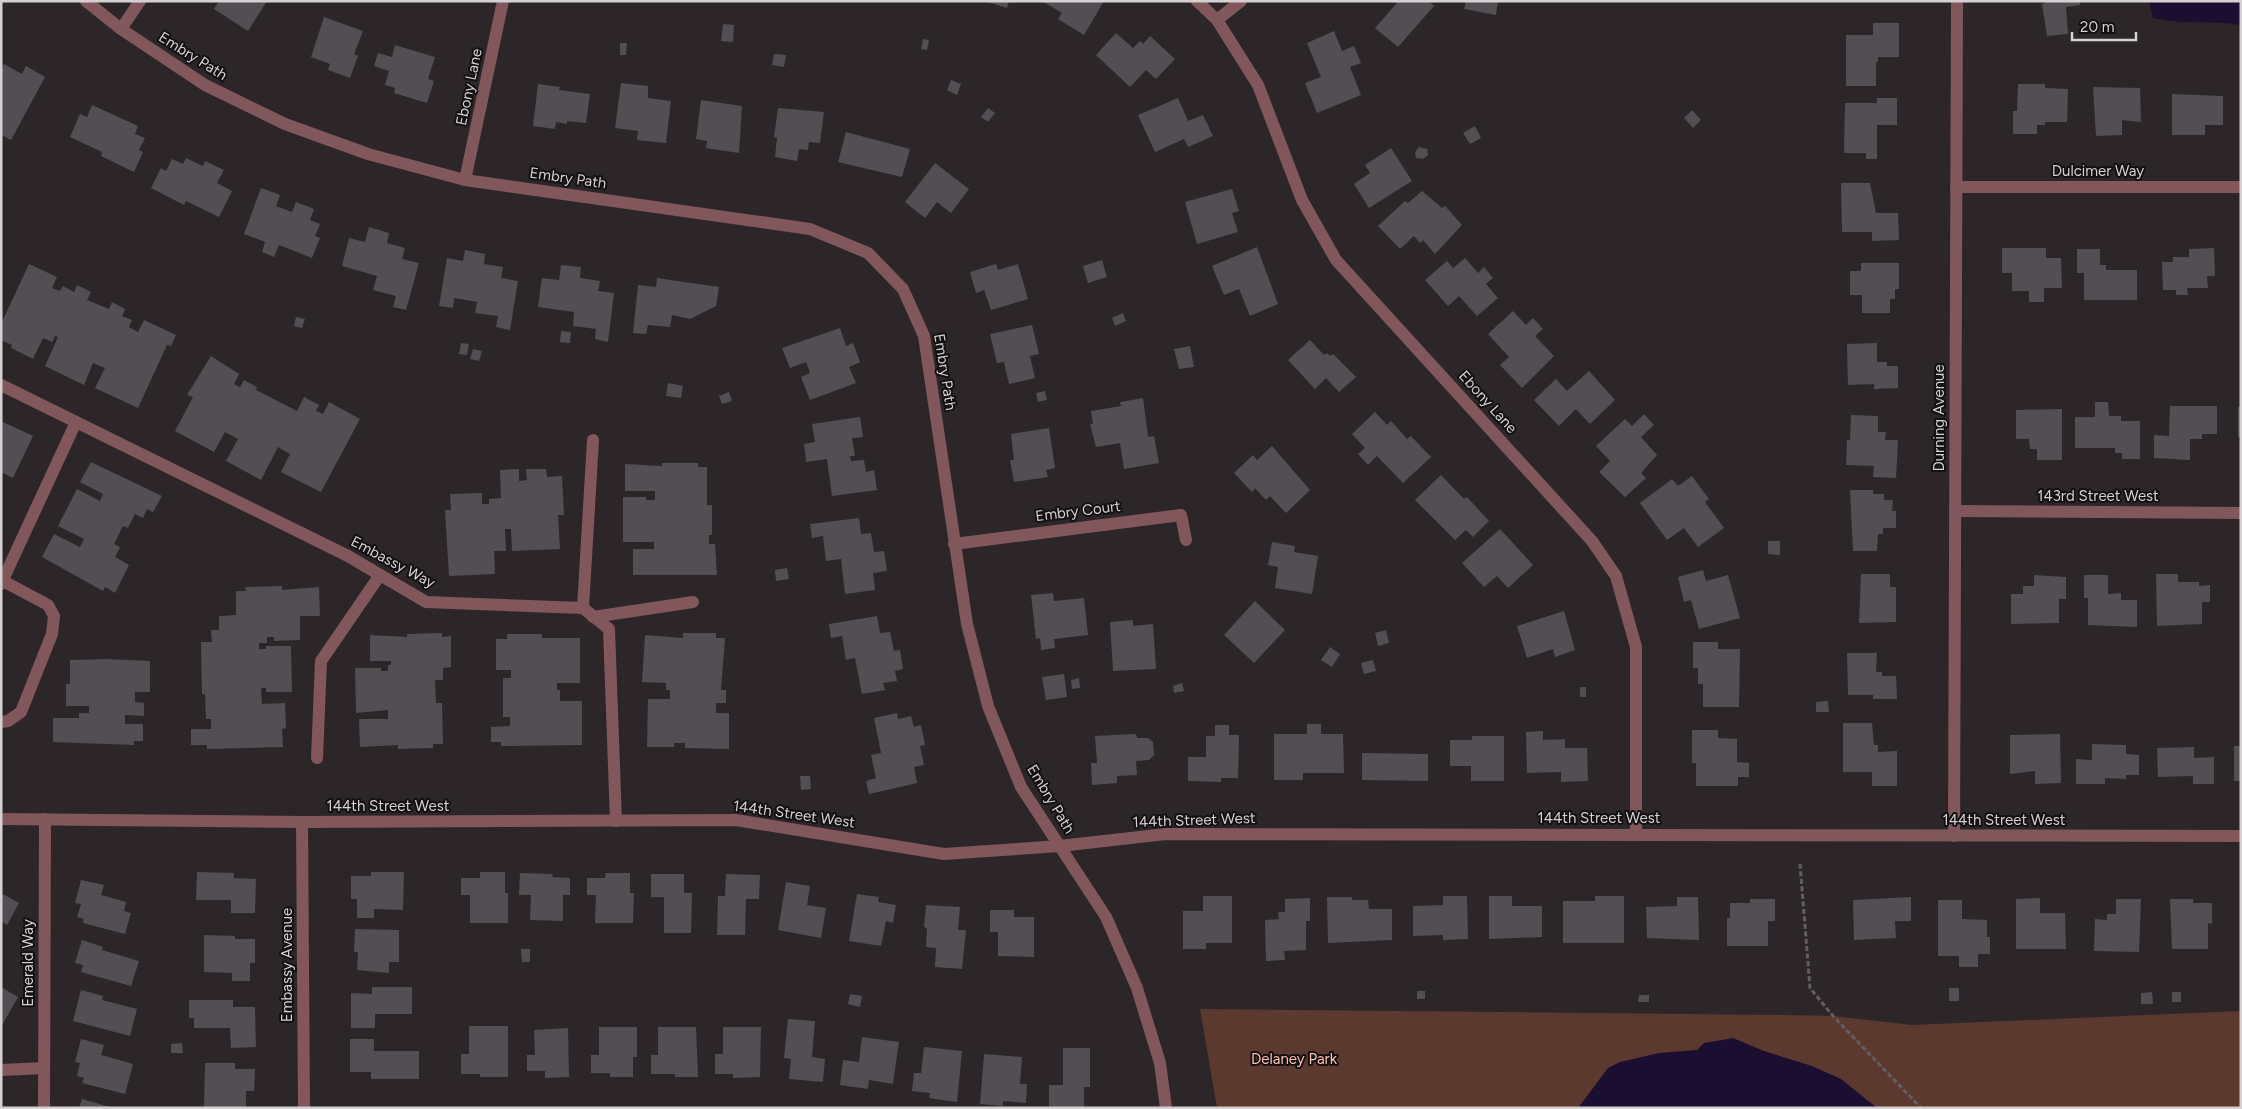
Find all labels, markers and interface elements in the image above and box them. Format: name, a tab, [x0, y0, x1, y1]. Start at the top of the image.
scale bar	[2072, 10, 2136, 42]
text: 20 m	[2080, 18, 2114, 36]
street label: Embry Path	[155, 28, 231, 84]
street label: Ebony Lane	[452, 47, 486, 127]
street label: Dulcimer Way	[2052, 162, 2144, 180]
street label: Embry Path	[528, 164, 608, 192]
street label: Embry Path	[930, 332, 960, 412]
street label: Durning Avenue	[1930, 364, 1948, 472]
street label: Ebony Lane	[1455, 367, 1521, 437]
street label: 143rd Street West	[2037, 487, 2159, 505]
street label: Embry Court	[1034, 497, 1122, 525]
street label: Embassy Way	[348, 532, 438, 592]
street label: Embry Path	[1023, 761, 1079, 837]
street label: 144th Street West	[327, 797, 450, 815]
street label: 144th Street West	[732, 797, 856, 832]
street label: 144th Street West	[1132, 809, 1256, 831]
street label: 144th Street West	[1538, 809, 1661, 827]
street label: 144th Street West	[1943, 811, 2066, 829]
street label: Embassy Avenue	[278, 908, 296, 1022]
street label: Emerald Way	[19, 919, 37, 1007]
park label: Delaney Park	[1251, 1050, 1338, 1068]

